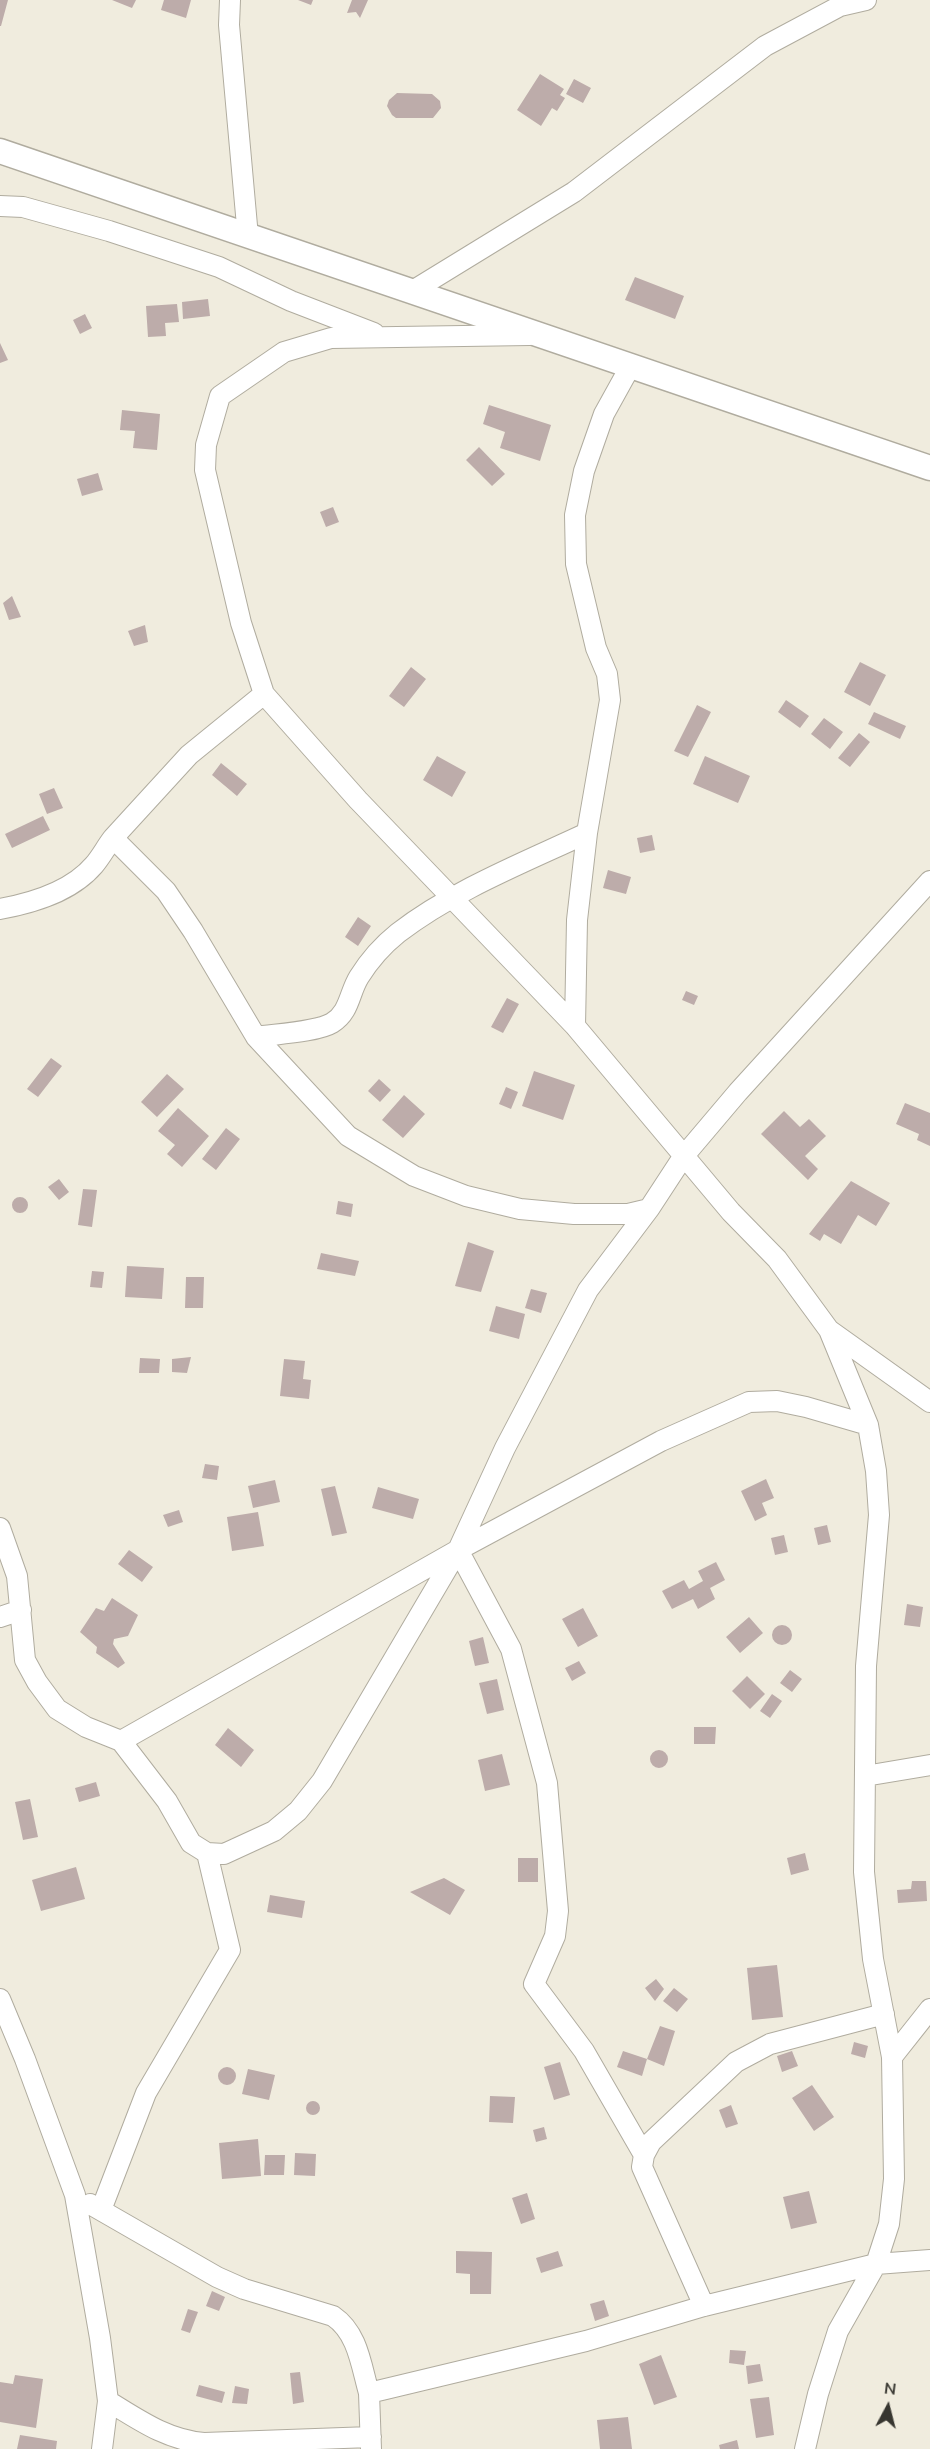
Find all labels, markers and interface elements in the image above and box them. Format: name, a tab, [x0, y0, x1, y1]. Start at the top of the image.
north arrow	[858, 2377, 918, 2437]
text: N	[883, 2377, 897, 2401]

